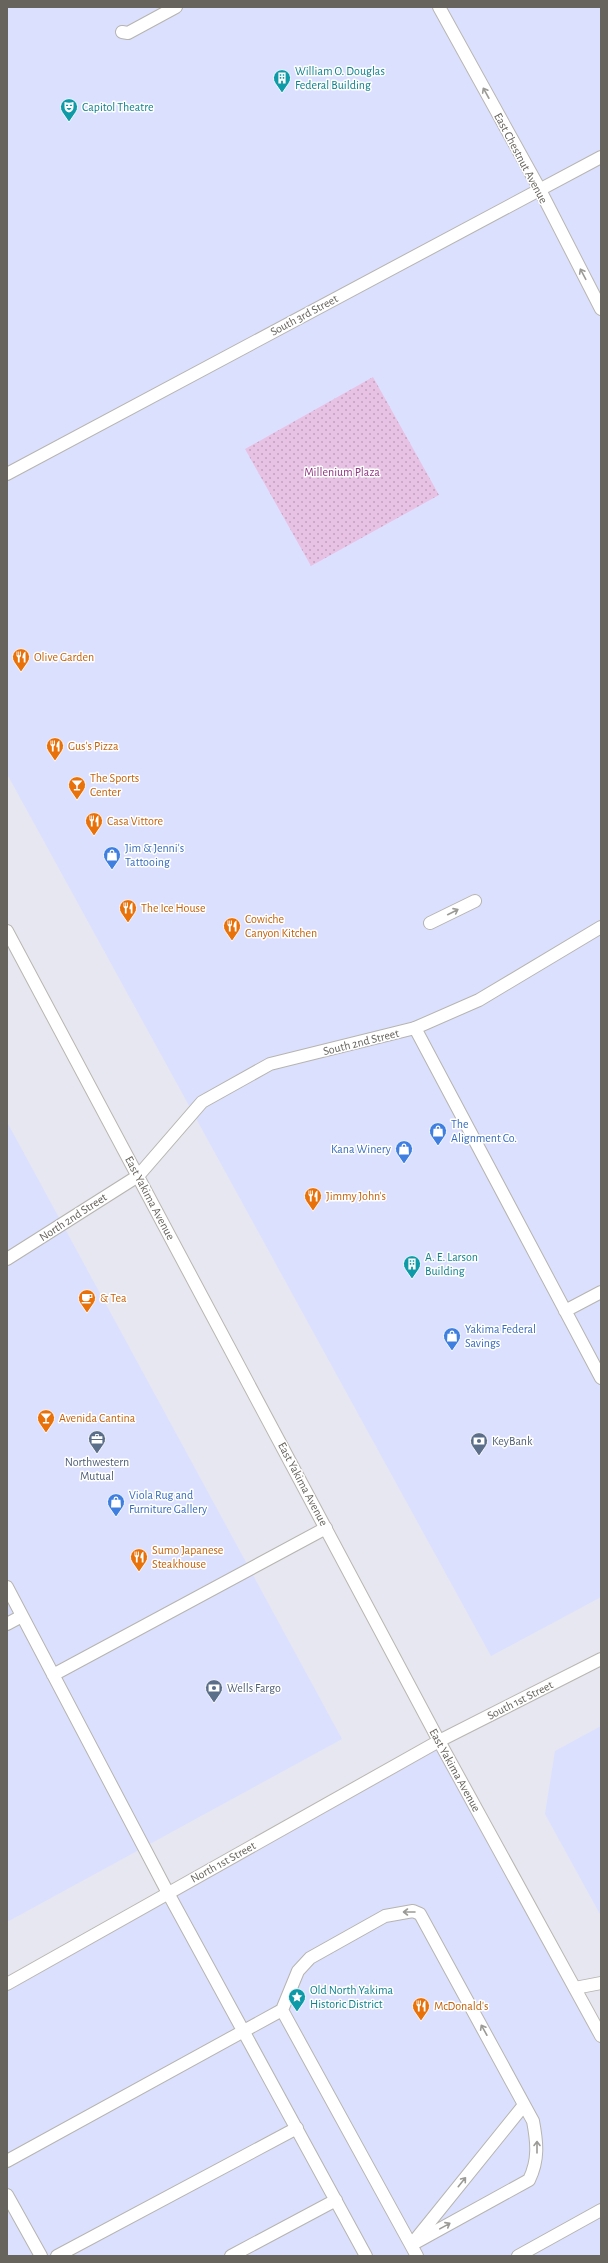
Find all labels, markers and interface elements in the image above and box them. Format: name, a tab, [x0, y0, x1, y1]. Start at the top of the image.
place label: William O. Douglas Federal Building	[295, 65, 385, 91]
building icon: William O. Douglas Federal Building	[272, 68, 292, 93]
one-way arrow	[481, 87, 489, 99]
theatre icon: Capitol Theatre	[59, 97, 79, 122]
place label: Capitol Theatre	[82, 101, 154, 113]
street label: East Chestnut Avenue	[492, 111, 550, 205]
one-way arrow	[578, 269, 586, 281]
street label: South 3rd Street	[268, 292, 340, 338]
park label: Millenium Plaza	[304, 466, 380, 478]
restaurant icon: Olive Garden	[11, 647, 31, 672]
place label: Olive Garden	[34, 651, 94, 663]
restaurant icon: Gus's Pizza	[45, 736, 65, 761]
place label: Gus's Pizza	[68, 740, 119, 752]
place label: The Sports Center	[90, 772, 139, 798]
bar icon: The Sports Center	[67, 775, 87, 800]
restaurant icon: Casa Vittore	[84, 811, 104, 836]
place label: Casa Vittore	[107, 815, 163, 827]
place label: Jim & Jenni's Tattooing	[125, 842, 184, 868]
shop icon: Jim & Jenni's Tattooing	[102, 845, 122, 870]
restaurant icon: The Ice House	[118, 898, 138, 923]
place label: The Ice House	[141, 902, 206, 914]
one-way arrow	[446, 908, 458, 915]
place label: Cowiche Canyon Kitchen	[245, 913, 317, 940]
restaurant icon: Cowiche Canyon Kitchen	[222, 916, 242, 941]
street label: South 2nd Street	[322, 1027, 400, 1057]
place label: The Alignment Co.	[451, 1118, 517, 1144]
shop icon: The Alignment Co.	[428, 1121, 448, 1146]
shop icon: Kana Winery	[394, 1139, 414, 1164]
place label: Kana Winery	[331, 1143, 391, 1156]
street label: East Yakima Avenue	[123, 1154, 177, 1242]
restaurant icon: Jimmy John's	[303, 1186, 323, 1211]
place label: Jimmy John's	[326, 1190, 386, 1203]
street label: North 2nd Street	[37, 1191, 109, 1243]
place label: A. E. Larson Building	[425, 1251, 478, 1277]
building icon: A. E. Larson Building	[402, 1254, 422, 1279]
cafe icon: & Tea	[77, 1288, 97, 1313]
place label: & Tea	[100, 1292, 127, 1304]
place label: Yakima Federal Savings	[465, 1323, 536, 1349]
shop icon: Yakima Federal Savings	[442, 1326, 462, 1351]
bar icon: Avenida Cantina	[36, 1408, 56, 1433]
place label: Avenida Cantina	[59, 1412, 136, 1424]
office icon: Northwestern Mutual	[87, 1429, 107, 1454]
bank icon: KeyBank	[469, 1431, 489, 1456]
place label: KeyBank	[492, 1435, 533, 1448]
street label: East Yakima Avenue	[276, 1440, 330, 1528]
place label: Northwestern Mutual	[65, 1456, 129, 1482]
place label: Viola Rug and Furniture Gallery	[129, 1489, 207, 1516]
shop icon: Viola Rug and Furniture Gallery	[106, 1492, 126, 1517]
place label: Sumo Japanese Steakhouse	[152, 1544, 223, 1570]
restaurant icon: Sumo Japanese Steakhouse	[129, 1547, 149, 1572]
bank icon: Wells Fargo	[204, 1678, 224, 1703]
street label: South 1st Street	[485, 1678, 555, 1722]
place label: Wells Fargo	[227, 1682, 281, 1694]
street label: East Yakima Avenue	[427, 1726, 483, 1814]
street label: North 1st Street	[188, 1839, 258, 1885]
one-way arrow	[403, 1908, 416, 1916]
place label: Old North Yakima Historic District	[310, 1984, 394, 2010]
place icon: Old North Yakima Historic District	[287, 1987, 307, 2012]
restaurant icon: McDonald's	[411, 1996, 431, 2021]
place label: McDonald's	[434, 2000, 488, 2012]
one-way arrow	[479, 2025, 487, 2037]
one-way arrow	[533, 2141, 541, 2154]
one-way arrow	[458, 2177, 467, 2188]
one-way arrow	[439, 2222, 451, 2230]

